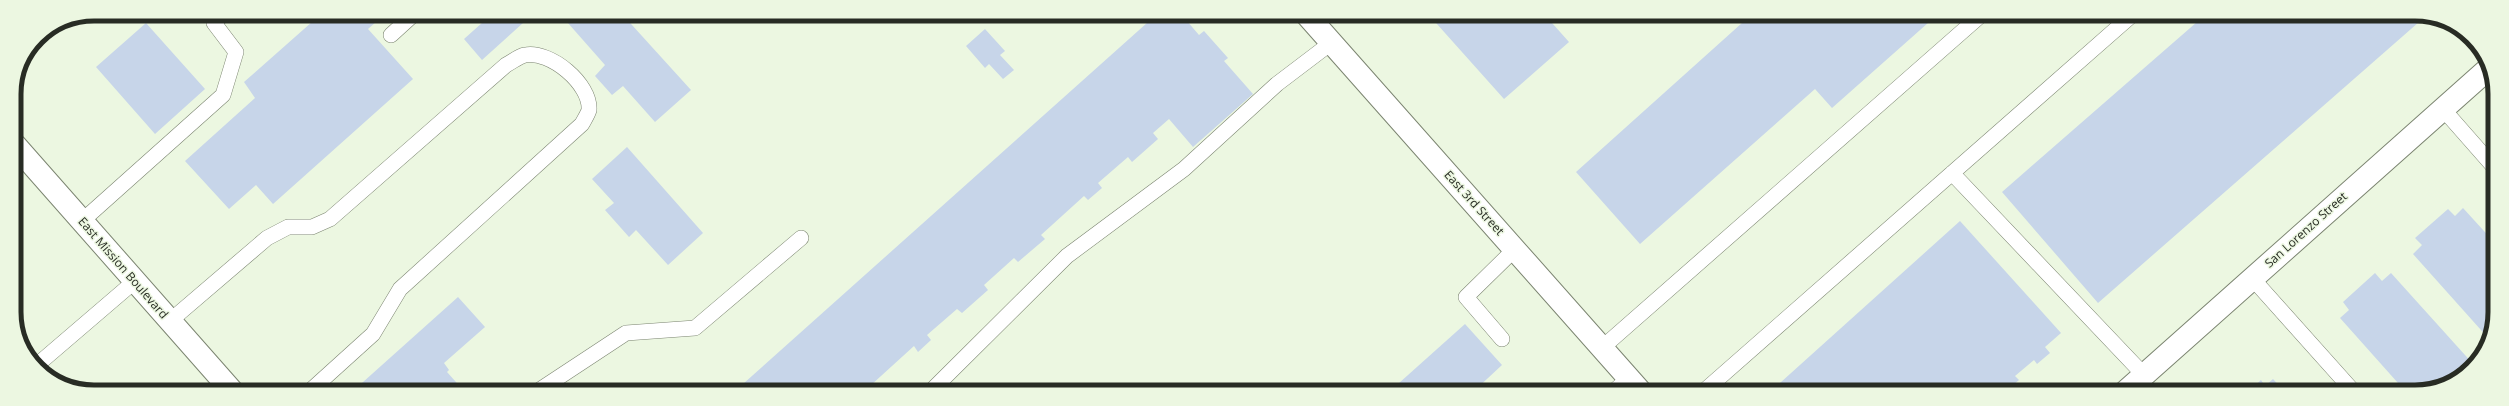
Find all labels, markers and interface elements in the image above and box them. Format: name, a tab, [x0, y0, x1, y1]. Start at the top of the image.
street label: East 3rd Street	[1441, 166, 1508, 239]
street label: San Lorenzo Street	[2261, 188, 2351, 271]
street label: East Mission Boulevard	[74, 213, 172, 322]

